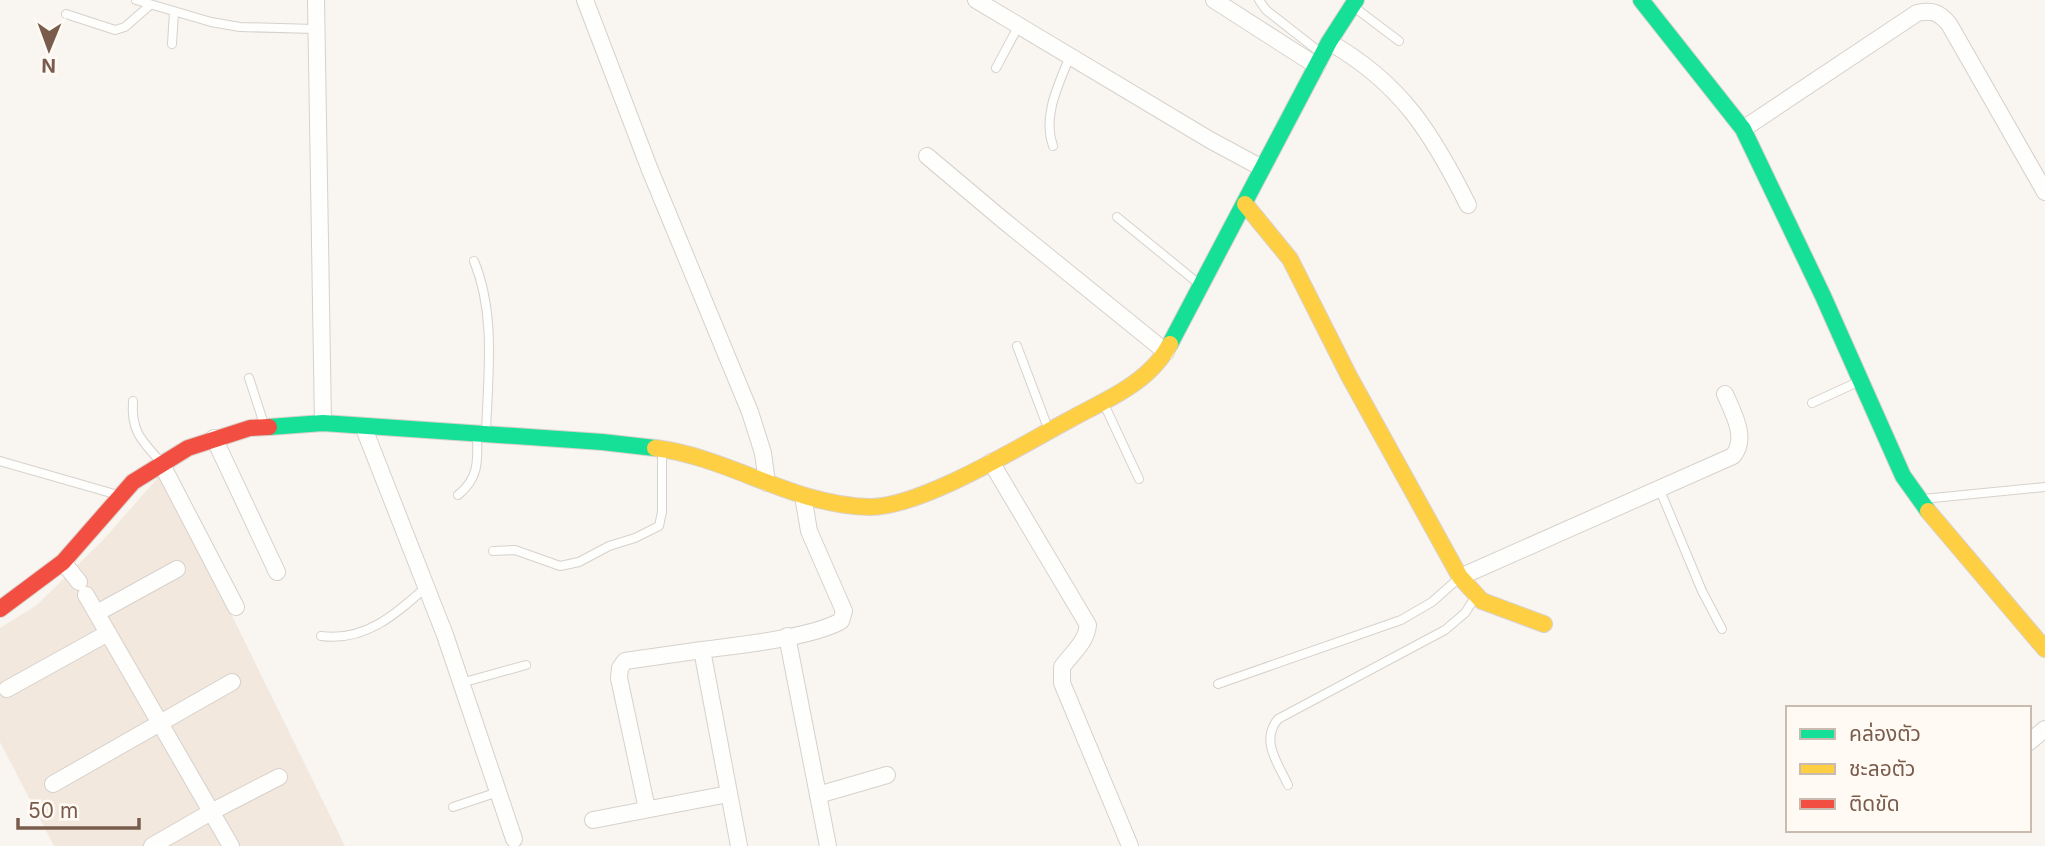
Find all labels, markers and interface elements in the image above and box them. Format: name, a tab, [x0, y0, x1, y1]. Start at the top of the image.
north arrow	[14, 14, 84, 84]
text: N	[41, 54, 56, 77]
legend	[1786, 706, 2031, 832]
text: คล่องตัว	[1849, 721, 1921, 746]
text: ชะลอตัว	[1849, 756, 1915, 781]
scale bar	[18, 786, 138, 830]
text: ติดขัด	[1849, 791, 1900, 816]
text: 50 m	[28, 798, 78, 823]

